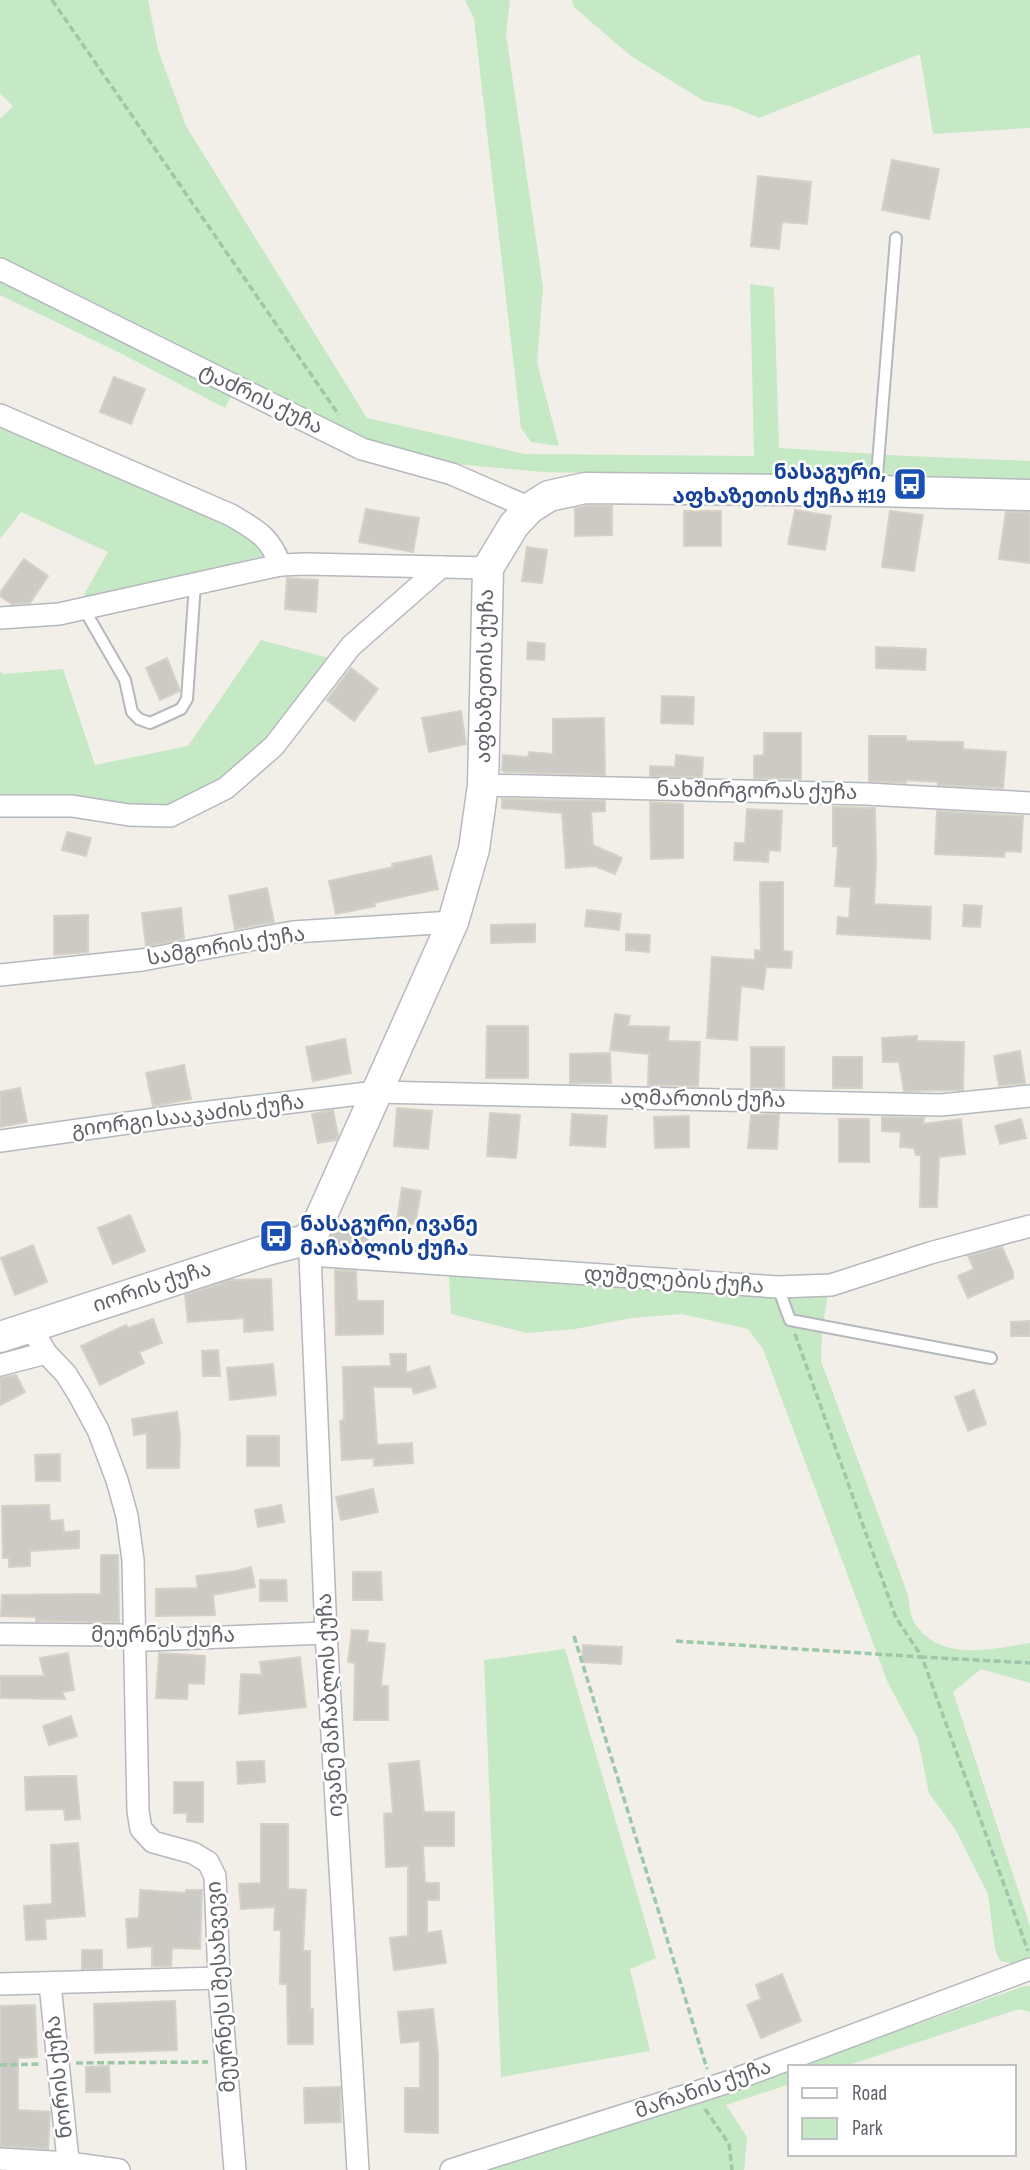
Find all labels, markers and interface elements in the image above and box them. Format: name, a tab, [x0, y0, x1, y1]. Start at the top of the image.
street label: ტაძრის ქუჩა	[195, 358, 327, 440]
place label: ნასაგური, აფხაზეთის ქუჩა #19	[672, 460, 886, 509]
bus stop icon: ნასაგური, აფხაზეთის ქუჩა #19	[891, 465, 929, 503]
street label: აფხაზეთის ქუჩა	[471, 589, 499, 763]
street label: ნახშირგორას ქუჩა	[656, 777, 858, 805]
street label: სამგორის ქუჩა	[145, 921, 307, 971]
street label: აღმართის ქუჩა	[620, 1085, 786, 1113]
street label: გიორგი სააკაძის ქუჩა	[70, 1089, 306, 1143]
place label: ნასაგური, ივანე მაჩაბლის ქუჩა	[300, 1212, 478, 1261]
bus stop icon: ნასაგური, ივანე მაჩაბლის ქუჩა	[257, 1217, 295, 1255]
street label: იორის ქუჩა	[90, 1256, 214, 1318]
street label: დუშელების ქუჩა	[583, 1261, 765, 1299]
street label: ივანე მაჩაბლის ქუჩა	[312, 1592, 348, 1818]
street label: მეურნეს ქუჩა	[91, 1623, 235, 1648]
street label: მეურნეს I შესახვევი	[201, 1880, 241, 2094]
street label: ნორის ქუჩა	[40, 2014, 78, 2140]
street label: მარანის ქუჩა	[632, 2054, 774, 2124]
legend	[788, 2065, 1016, 2156]
text: Road	[852, 2081, 887, 2106]
text: Park	[852, 2116, 883, 2141]

